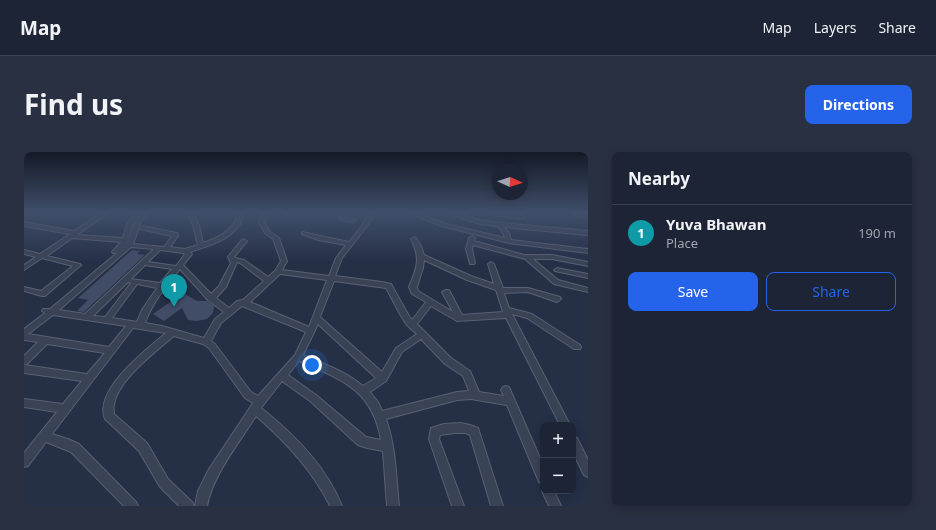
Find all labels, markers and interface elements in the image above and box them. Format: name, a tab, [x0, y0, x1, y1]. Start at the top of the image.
text: Map	[20, 15, 61, 41]
text: Map	[763, 18, 792, 37]
text: Layers	[814, 18, 856, 37]
text: Share	[878, 18, 916, 37]
text: Find us	[24, 85, 123, 123]
button: Directions	[805, 85, 912, 124]
north arrow	[492, 164, 528, 200]
text: Nearby	[628, 167, 690, 190]
text: Yuva Bhawan	[666, 214, 766, 234]
text: 1	[637, 224, 645, 242]
text: 190 m	[858, 224, 896, 242]
text: Place	[666, 234, 698, 252]
button: Save	[628, 272, 758, 311]
button: Share	[766, 272, 896, 311]
pin: 1	[161, 274, 187, 307]
your location	[302, 355, 322, 375]
map controls	[540, 422, 576, 494]
button: +	[540, 422, 576, 458]
button: −	[540, 458, 576, 494]

